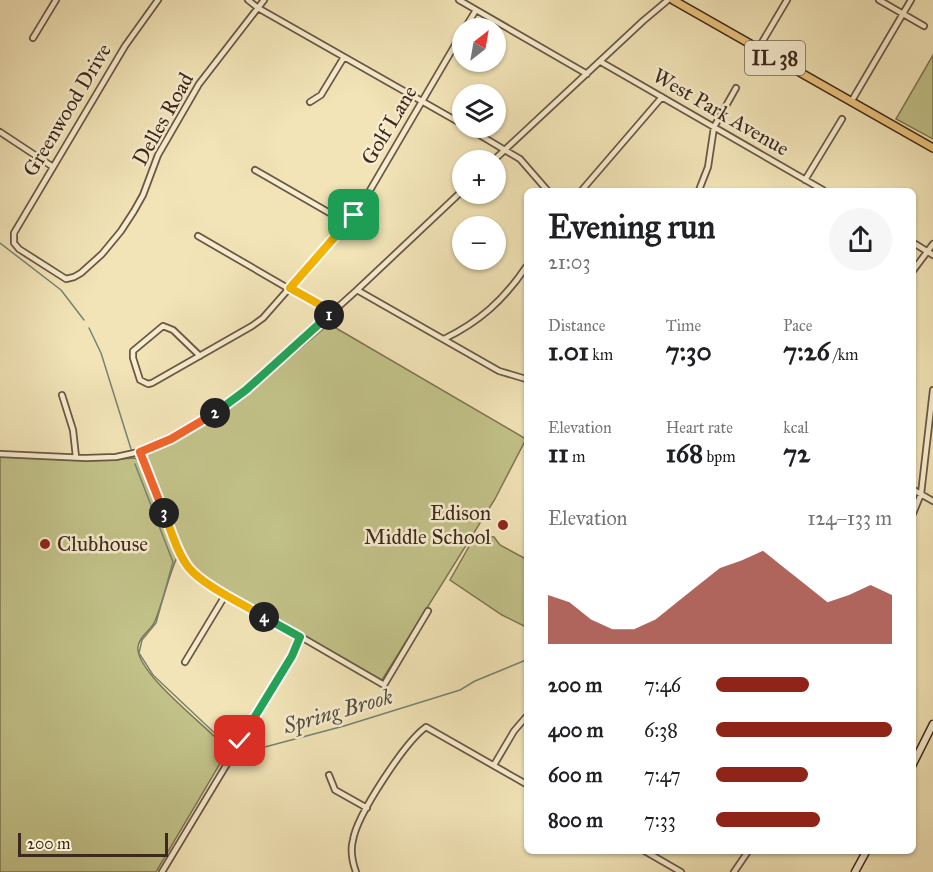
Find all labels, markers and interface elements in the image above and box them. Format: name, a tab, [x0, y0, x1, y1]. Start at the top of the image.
north arrow	[452, 18, 506, 72]
map controls	[452, 18, 506, 270]
street label: Greenwood Drive	[17, 39, 117, 181]
road number: IL 38	[745, 41, 805, 75]
street label: West Park Avenue	[648, 62, 794, 162]
street label: Delles Road	[127, 68, 199, 170]
street label: Golf Lane	[355, 80, 423, 169]
button: layers	[452, 84, 506, 138]
button: +	[452, 150, 506, 204]
pin	[328, 189, 379, 240]
icon: arrive	[337, 198, 370, 231]
text: Evening run	[548, 207, 715, 247]
button: share	[829, 208, 892, 271]
button: −	[452, 216, 506, 270]
text: 21:03	[548, 250, 590, 274]
pin: 1	[314, 300, 344, 330]
text: 1	[326, 305, 332, 324]
text: Distance	[548, 316, 605, 335]
text: Time	[666, 316, 701, 335]
text: Pace	[783, 316, 812, 335]
text: 1.01	[548, 335, 589, 367]
text: 7:30	[666, 335, 712, 367]
text: 7:26	[783, 335, 830, 367]
text: km	[589, 345, 613, 364]
text: /km	[830, 345, 859, 364]
pin: 2	[200, 398, 230, 428]
text: 2	[211, 403, 219, 422]
text: Elevation	[548, 418, 612, 437]
text: Heart rate	[666, 418, 733, 437]
text: kcal	[783, 418, 808, 437]
text: 11	[548, 437, 569, 469]
text: 168	[666, 437, 703, 469]
text: 72	[783, 437, 810, 469]
text: m	[569, 447, 585, 466]
text: bpm	[703, 447, 736, 466]
pin: 3	[149, 498, 179, 528]
place label: Edison Middle School	[364, 500, 491, 550]
text: 3	[161, 503, 167, 522]
text: Elevation	[548, 506, 627, 530]
text: 124–133 m	[808, 506, 892, 530]
marker: Edison Middle School	[496, 518, 510, 532]
place label: Clubhouse	[57, 531, 148, 557]
marker: Clubhouse	[38, 537, 52, 551]
pin: 4	[249, 602, 279, 632]
text: 4	[260, 607, 268, 626]
text: 200 m	[548, 673, 602, 697]
text: 7:46	[644, 673, 681, 697]
water label: Spring Brook	[279, 682, 396, 740]
pin	[214, 715, 265, 766]
text: 400 m	[548, 718, 604, 742]
text: 6:38	[644, 718, 678, 742]
icon: check	[223, 724, 256, 757]
text: 600 m	[548, 763, 603, 787]
text: 7:47	[644, 763, 681, 787]
text: 800 m	[548, 808, 603, 832]
text: 7:33	[644, 808, 676, 832]
scale bar	[18, 830, 168, 858]
text: 200 m	[27, 834, 70, 853]

